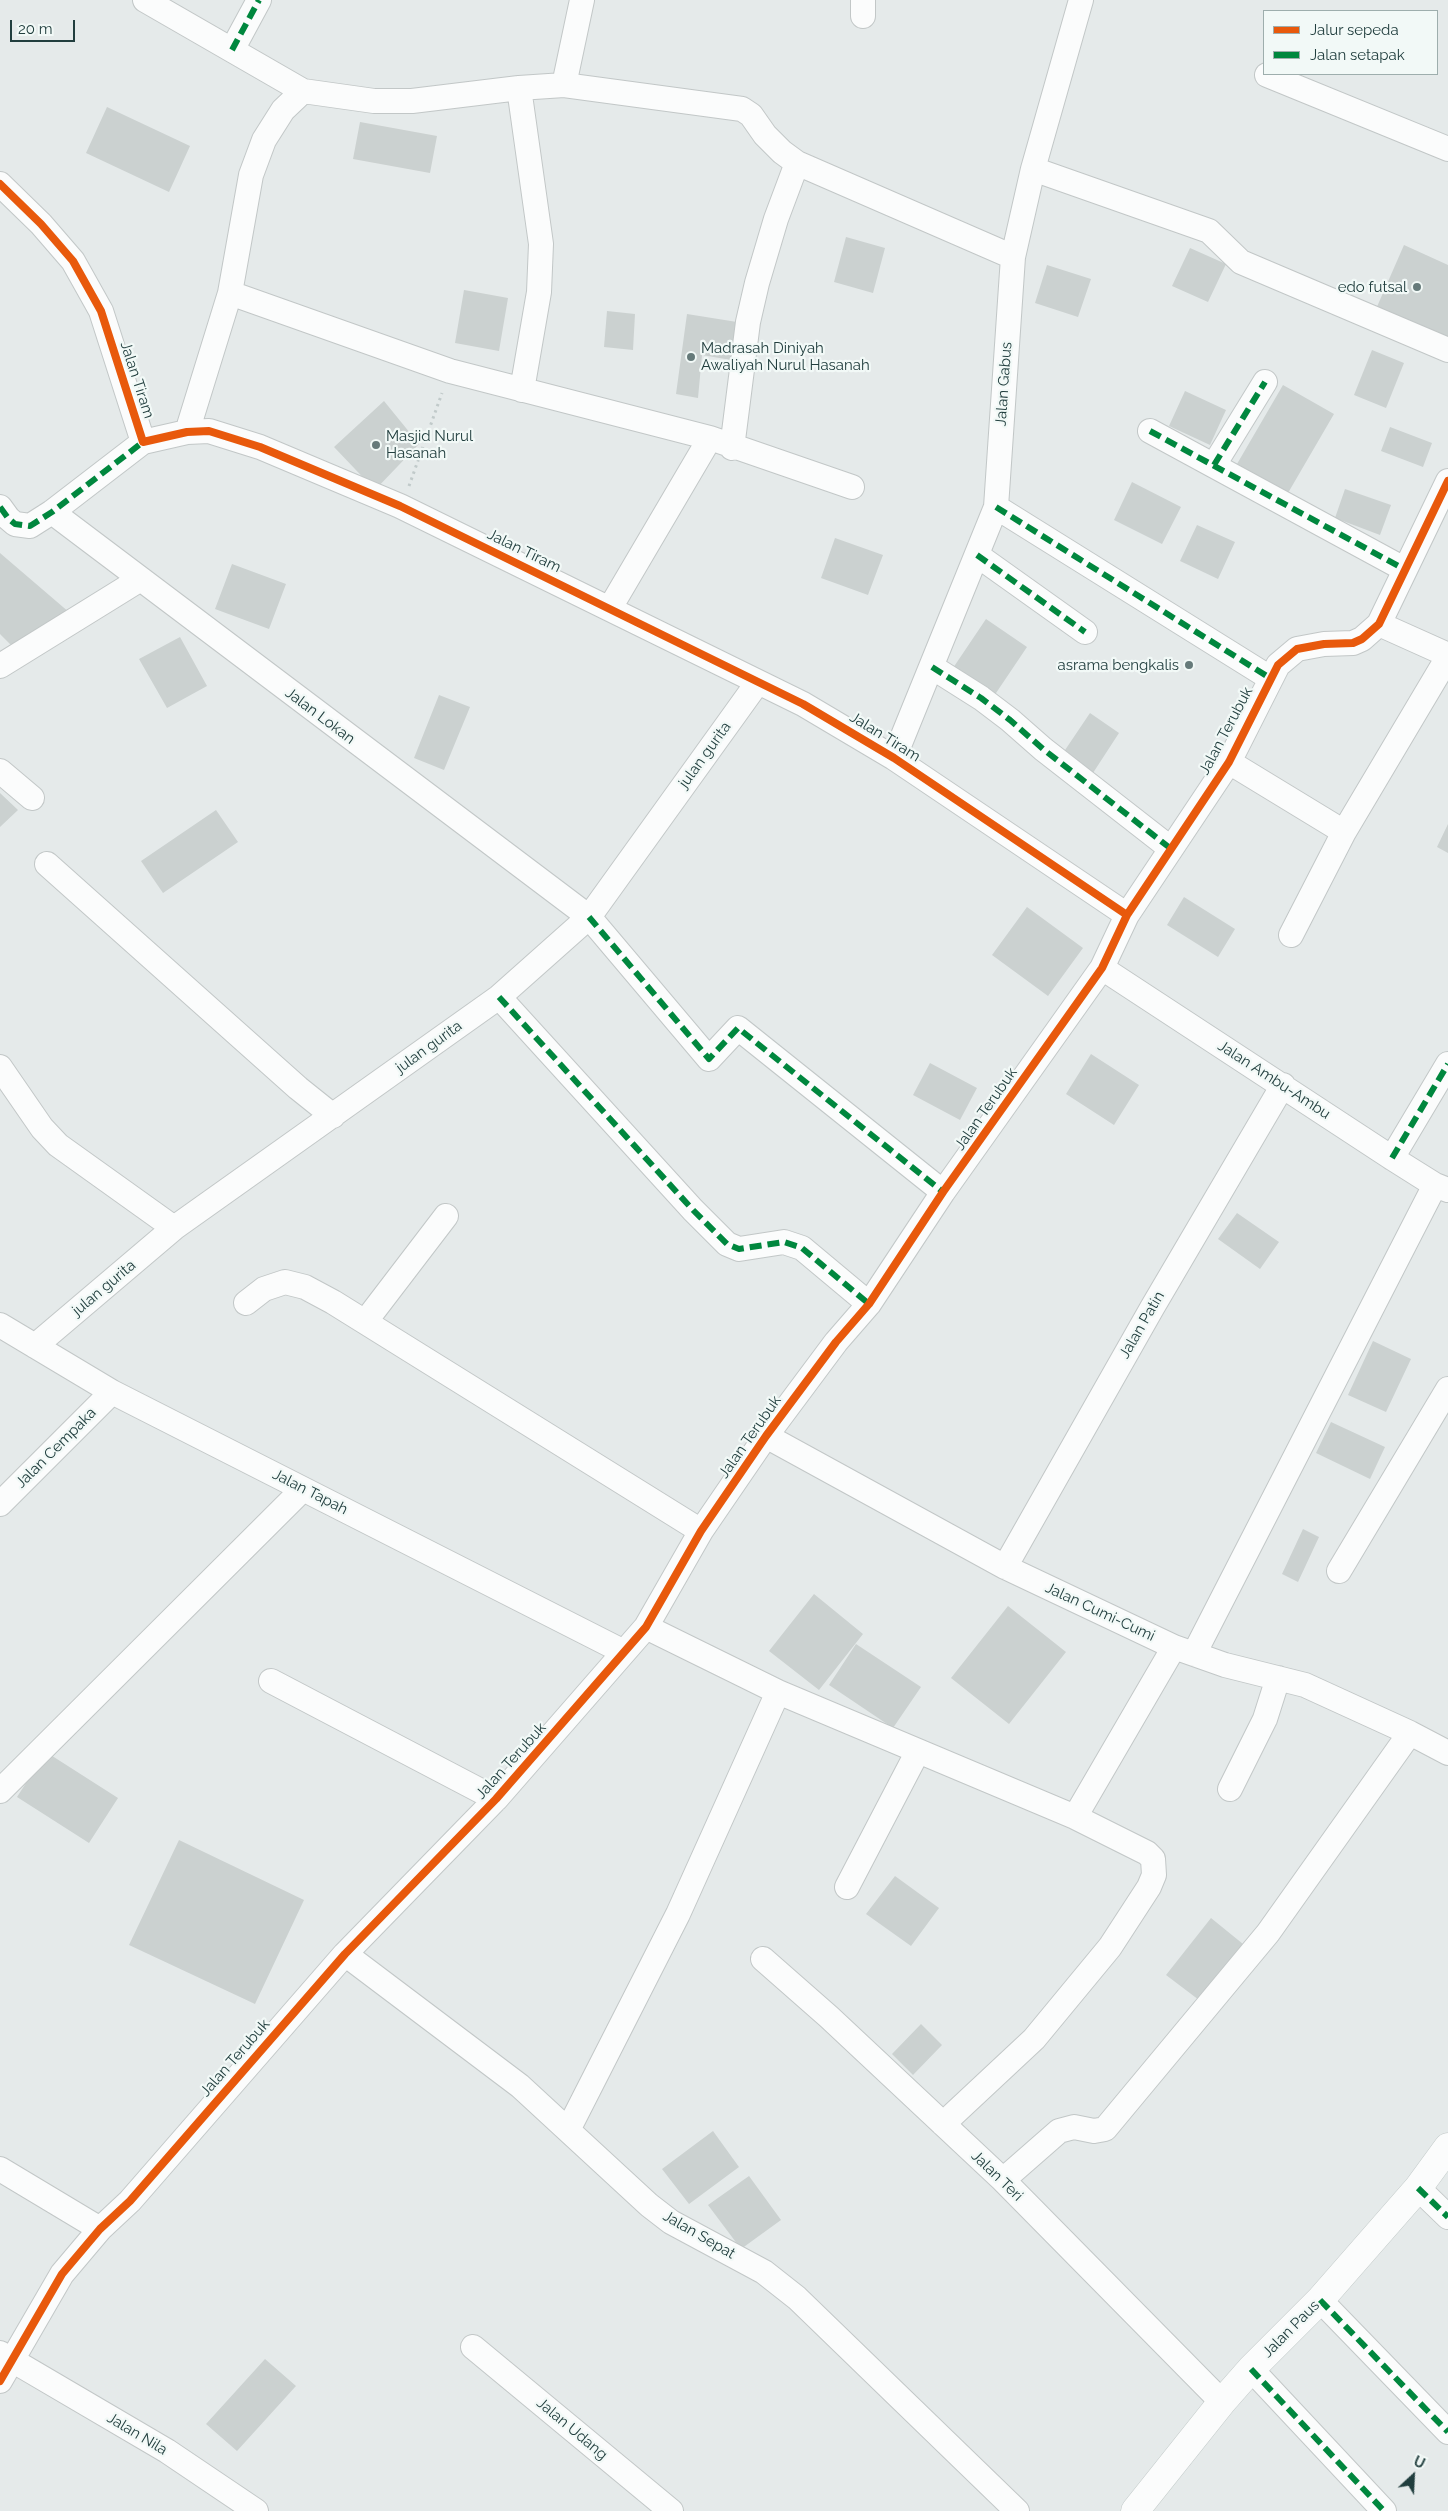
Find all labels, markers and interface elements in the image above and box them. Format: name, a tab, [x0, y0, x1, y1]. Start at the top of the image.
scale bar	[12, 10, 78, 42]
legend	[1263, 10, 1438, 75]
text: 20 m	[18, 20, 53, 38]
text: Jalur sepeda	[1310, 21, 1399, 39]
text: Jalan setapak	[1310, 46, 1405, 64]
place label: edo futsal	[1338, 278, 1407, 296]
marker: edo futsal	[1411, 281, 1423, 293]
street label: Jalan Tiram	[116, 339, 158, 421]
place label: Madrasah Diniyah Awaliyah Nurul Hasanah	[701, 339, 870, 374]
street label: Jalan Gabus	[992, 341, 1016, 427]
marker: Madrasah Diniyah Awaliyah Nurul Hasanah	[685, 351, 697, 363]
place label: Masjid Nurul Hasanah	[386, 427, 473, 462]
marker: Masjid Nurul Hasanah	[370, 439, 382, 451]
street label: Jalan Tiram	[484, 525, 564, 577]
place label: asrama bengkalis	[1058, 656, 1179, 674]
marker: asrama bengkalis	[1183, 659, 1195, 671]
street label: Jalan Lokan	[282, 684, 358, 748]
street label: Jalan Terubuk	[1195, 684, 1257, 778]
street label: Jalan Tiram	[846, 708, 924, 766]
street label: julan gurita	[675, 719, 735, 791]
street label: julan gurita	[393, 1017, 465, 1077]
street label: Jalan Ambu-Ambu	[1214, 1037, 1334, 1123]
street label: Jalan Terubuk	[951, 1064, 1021, 1154]
street label: julan gurita	[69, 1256, 139, 1320]
street label: Jalan Patin	[1116, 1288, 1168, 1362]
street label: Jalan Terubuk	[715, 1392, 785, 1482]
street label: Jalan Cempaka	[12, 1404, 100, 1492]
street label: Jalan Tapah	[269, 1465, 351, 1519]
street label: Jalan Cumi-Cumi	[1042, 1579, 1158, 1645]
street label: Jalan Terubuk	[472, 1719, 550, 1803]
street label: Jalan Terubuk	[197, 2016, 273, 2100]
street label: Jalan Teri	[967, 2147, 1027, 2205]
street label: Jalan Sepat	[660, 2207, 738, 2263]
street label: Jalan Paus	[1259, 2297, 1323, 2361]
street label: Jalan Udang	[533, 2394, 611, 2464]
street label: Jalan Nila	[104, 2409, 170, 2459]
north arrow	[1388, 2451, 1438, 2501]
text: U	[1411, 2453, 1427, 2472]

